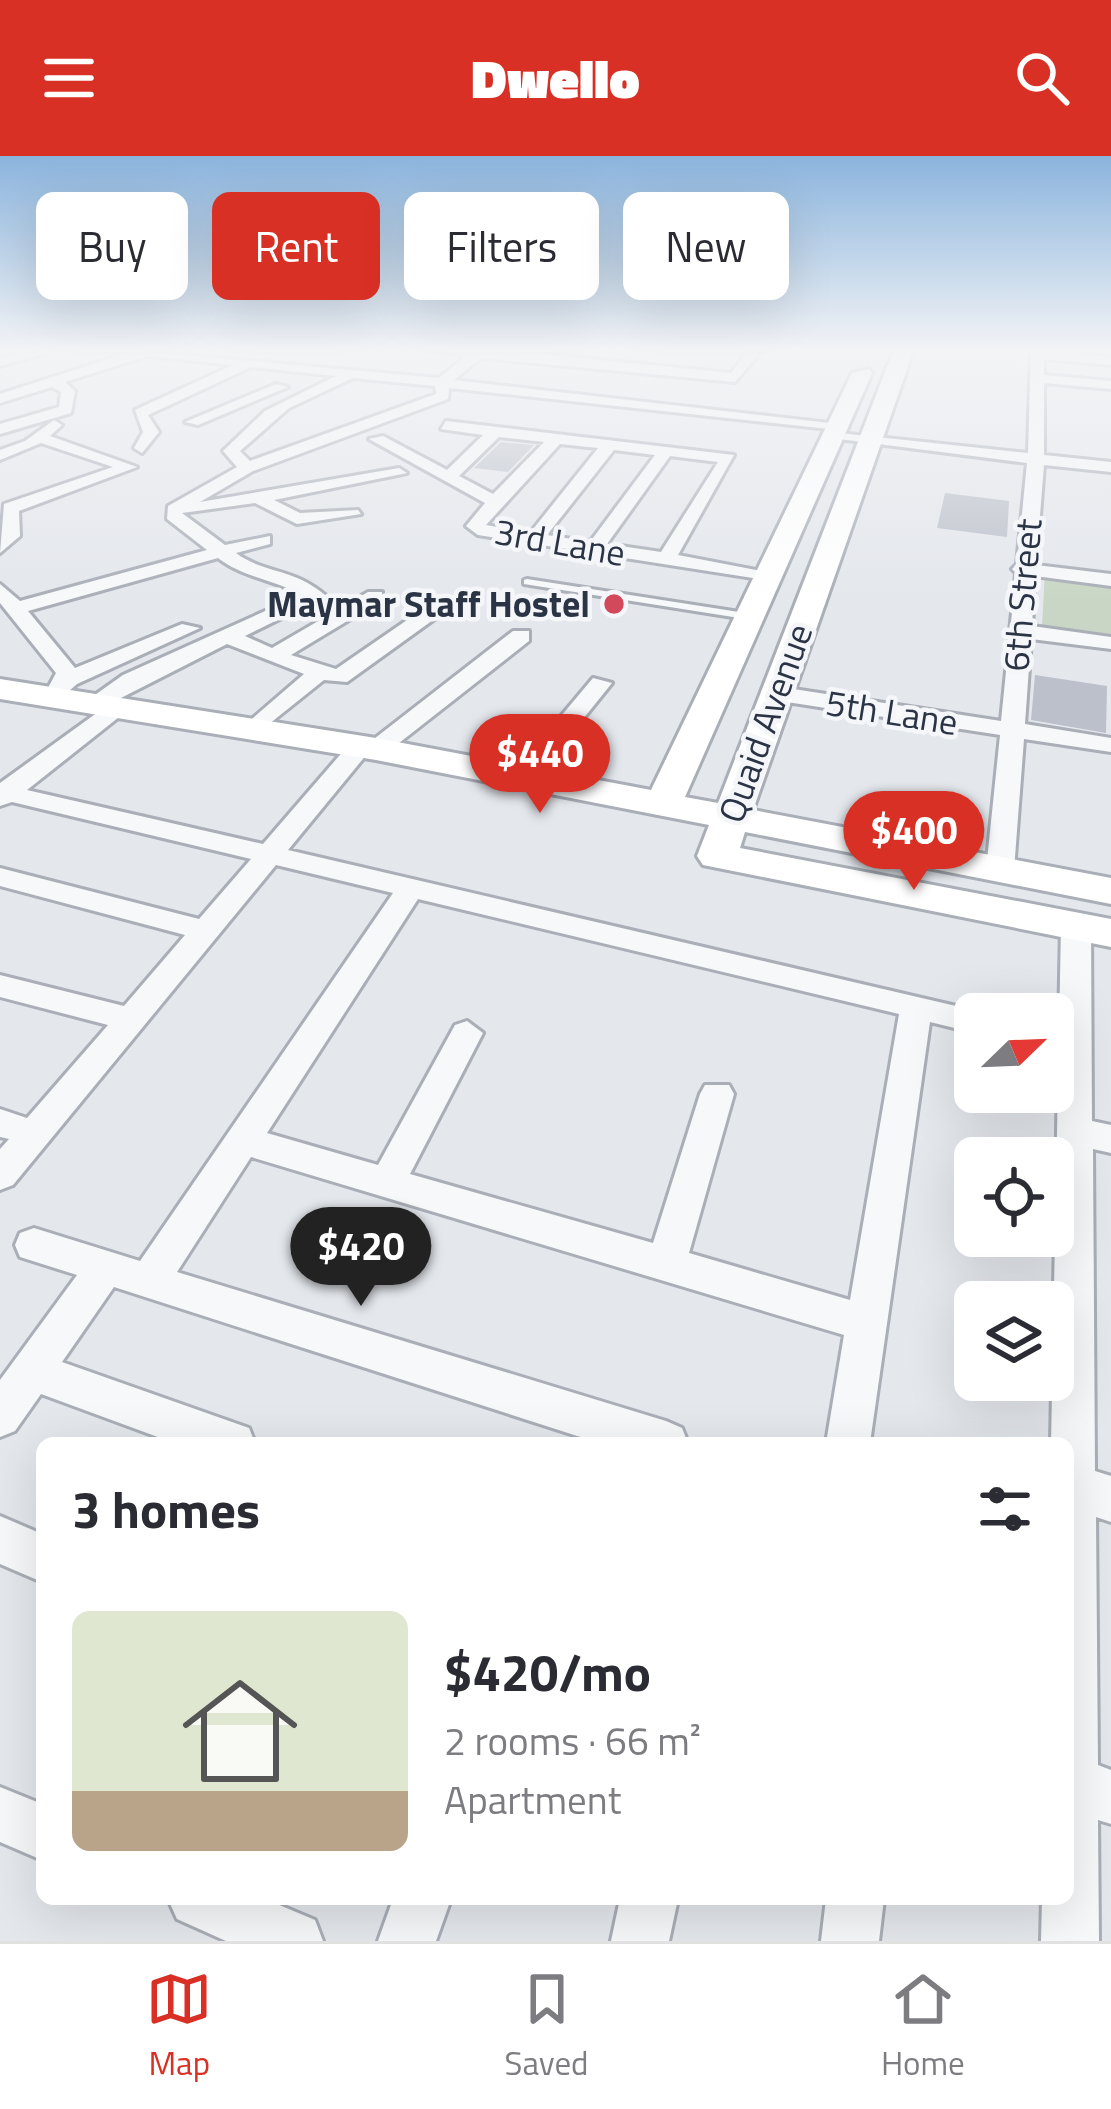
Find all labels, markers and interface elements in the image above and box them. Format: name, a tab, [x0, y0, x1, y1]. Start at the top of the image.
text: Dwello	[471, 37, 640, 119]
icon: menu	[36, 45, 102, 111]
icon: search	[1009, 45, 1075, 111]
chip: Buy	[36, 192, 188, 300]
chip: Rent	[212, 192, 380, 300]
chip: Filters	[404, 192, 599, 300]
chip: New	[623, 192, 789, 300]
street label: 3rd Lane	[490, 503, 630, 580]
street label: 6th Street	[987, 516, 1056, 673]
place label: Maymar Staff Hostel	[267, 576, 590, 631]
marker: Maymar Staff Hostel	[601, 591, 627, 617]
street label: Quaid Avenue	[703, 616, 826, 830]
street label: 5th Lane	[822, 674, 962, 749]
pin: $440	[469, 714, 611, 816]
text: $440	[496, 723, 584, 782]
pin: $400	[843, 791, 985, 893]
text: $400	[870, 800, 958, 859]
north arrow	[954, 993, 1074, 1113]
map controls	[954, 993, 1074, 1401]
button: locate	[954, 1137, 1074, 1257]
pin: $420	[290, 1207, 432, 1309]
text: $420	[317, 1216, 405, 1275]
button: layers	[954, 1281, 1074, 1401]
text: 3 homes	[72, 1470, 260, 1548]
icon: filters	[972, 1476, 1038, 1542]
text: $420/mo	[444, 1633, 651, 1711]
icon: home	[168, 1659, 312, 1803]
text: 2 rooms · 66 m²	[444, 1711, 701, 1770]
text: Apartment	[444, 1770, 621, 1829]
tab: Map	[146, 1966, 212, 2088]
tab: Saved	[505, 1966, 589, 2088]
tab: Home	[881, 1966, 965, 2088]

